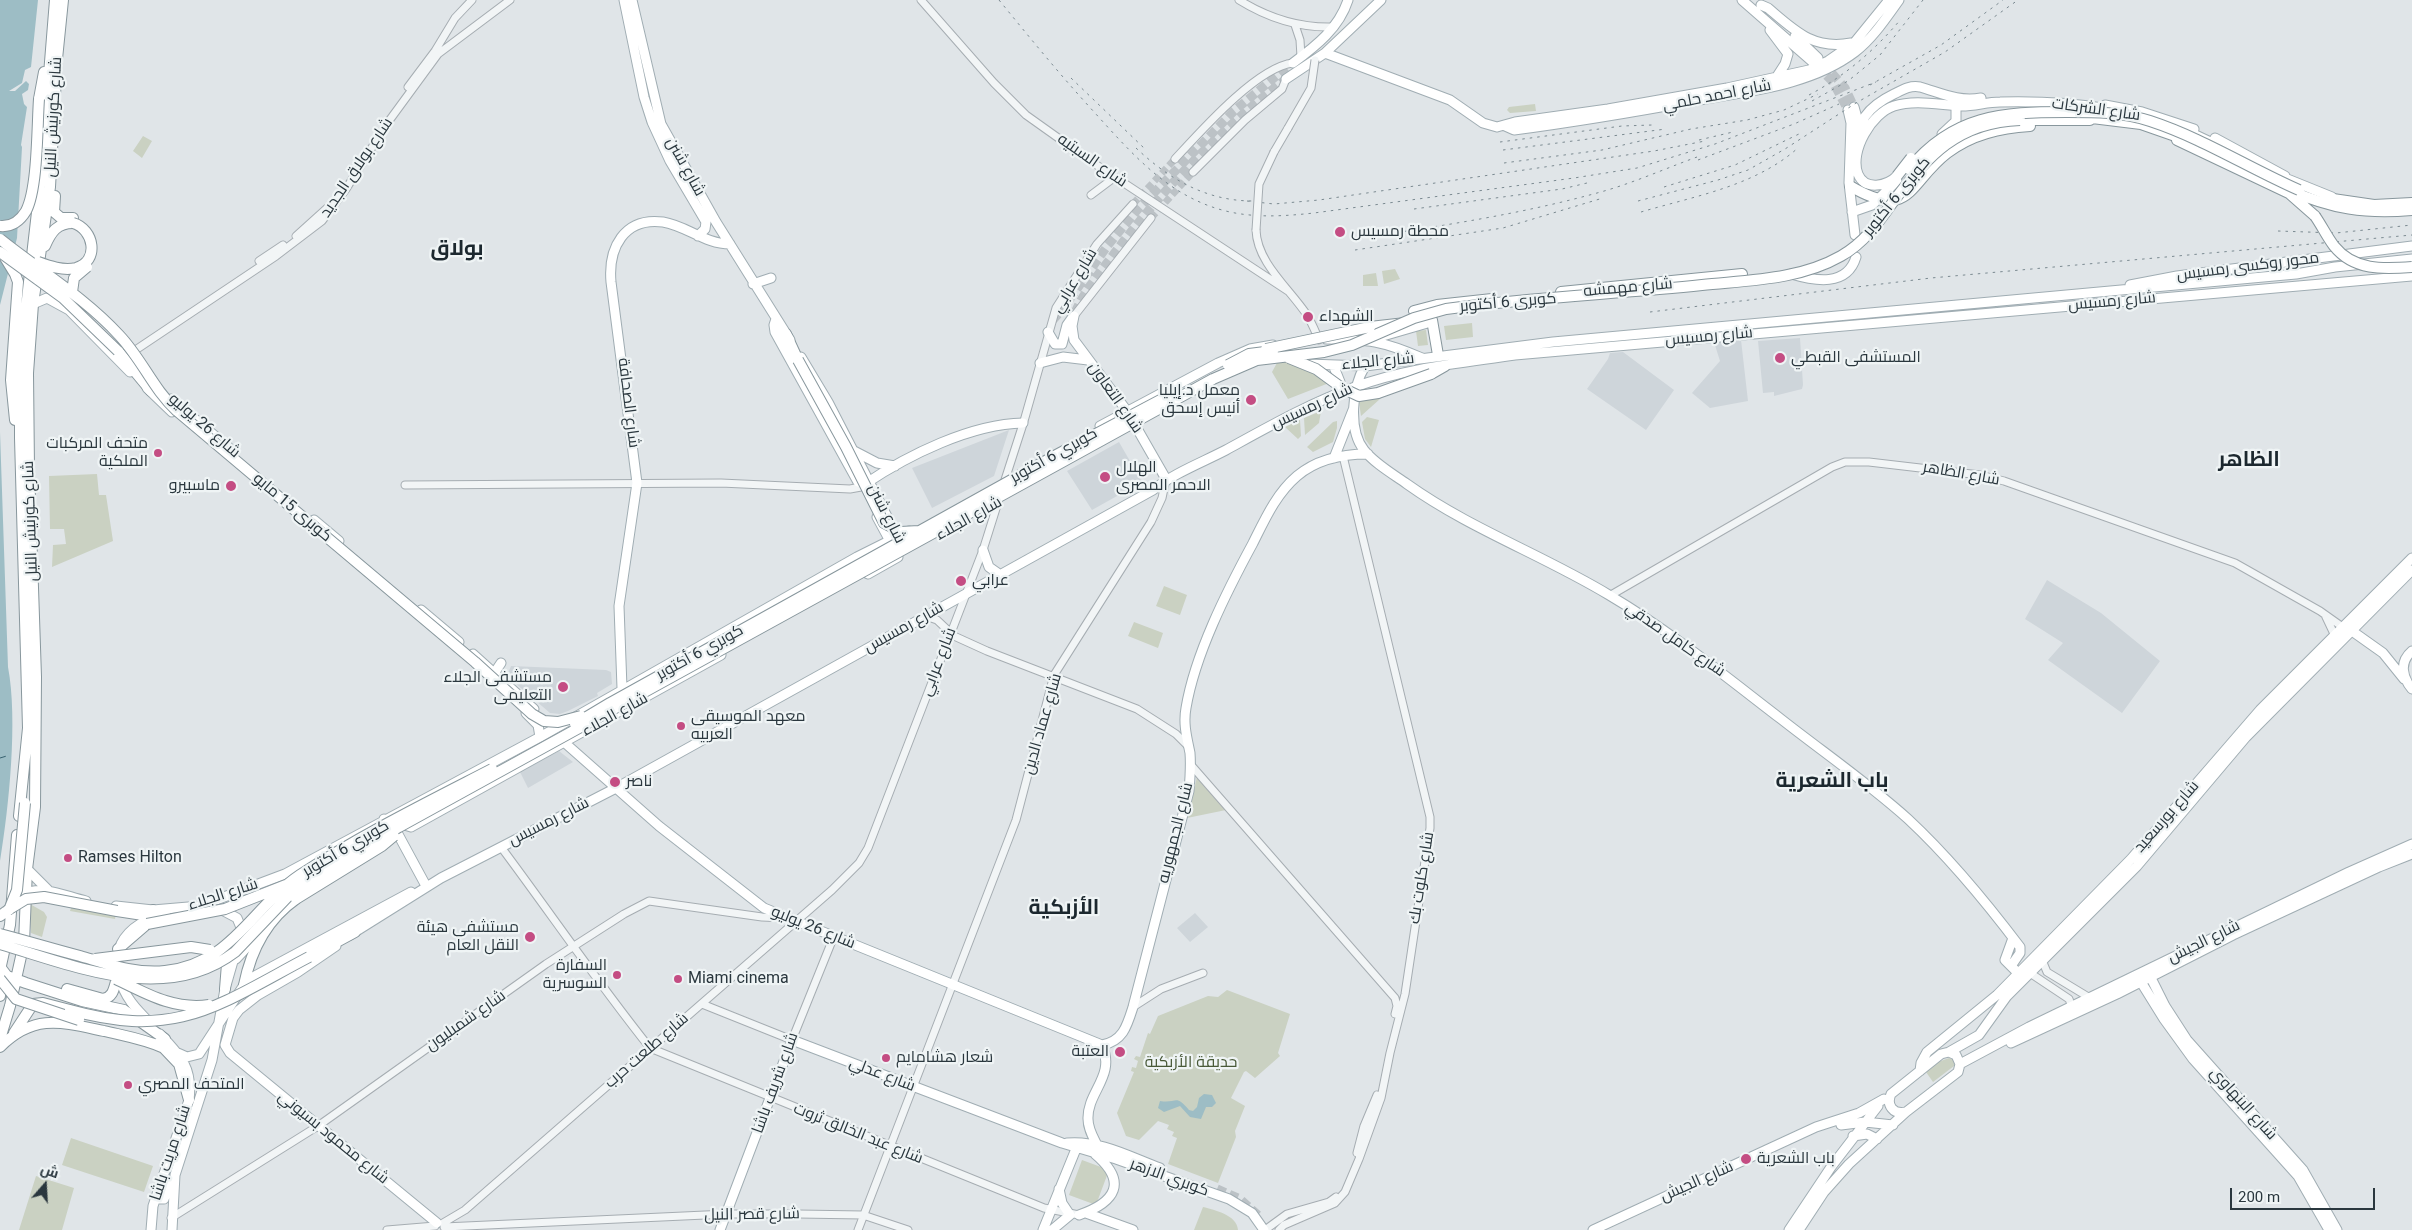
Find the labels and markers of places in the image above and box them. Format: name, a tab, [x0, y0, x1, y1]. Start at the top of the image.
place label: محطة رمسيس	[1351, 222, 1449, 242]
marker: محطة رمسيس	[1333, 225, 1347, 239]
place label: الشهداء	[1319, 307, 1374, 327]
marker: الشهداء	[1301, 310, 1315, 324]
place label: المستشفى القبطي	[1791, 348, 1921, 368]
marker: المستشفى القبطي	[1773, 351, 1787, 365]
place label: معمل د.إيليا أنيس إسحق	[1159, 381, 1240, 419]
marker: معمل د.إيليا أنيس إسحق	[1244, 393, 1258, 407]
place label: متحف المركبات الملكية	[46, 434, 148, 472]
marker: متحف المركبات الملكية	[152, 447, 164, 459]
place label: الهلال الاحمر المصرى	[1116, 458, 1211, 496]
marker: الهلال الاحمر المصرى	[1098, 470, 1112, 484]
place label: ماسبيرو	[169, 476, 220, 496]
marker: ماسبيرو	[224, 479, 238, 493]
place label: عرابي	[972, 571, 1009, 591]
marker: عرابي	[954, 574, 968, 588]
place label: مستشفى الجلاء التعليمى	[443, 668, 552, 706]
marker: مستشفى الجلاء التعليمى	[556, 680, 570, 694]
place label: معهد الموسيقى العربيه	[691, 707, 806, 745]
marker: معهد الموسيقى العربيه	[675, 720, 687, 732]
place label: ناصر	[626, 772, 652, 792]
marker: ناصر	[608, 775, 622, 789]
place label: Ramses Hilton	[78, 848, 182, 868]
marker: Ramses Hilton	[62, 852, 74, 864]
place label: مستشفى هيئة النقل العام	[417, 918, 519, 956]
marker: مستشفى هيئة النقل العام	[523, 930, 537, 944]
place label: السفارة السوسرية	[543, 956, 607, 994]
marker: السفارة السوسرية	[611, 969, 623, 981]
place label: Miami cinema	[688, 969, 789, 989]
marker: Miami cinema	[672, 973, 684, 985]
place label: العتبة	[1071, 1042, 1109, 1062]
marker: العتبة	[1113, 1045, 1127, 1059]
place label: شعار هشامايم	[896, 1048, 993, 1068]
marker: شعار هشامايم	[880, 1052, 892, 1064]
place label: المتحف المصري	[138, 1075, 244, 1095]
marker: المتحف المصري	[122, 1079, 134, 1091]
place label: باب الشعرية	[1757, 1149, 1835, 1169]
marker: باب الشعرية	[1739, 1152, 1753, 1166]

